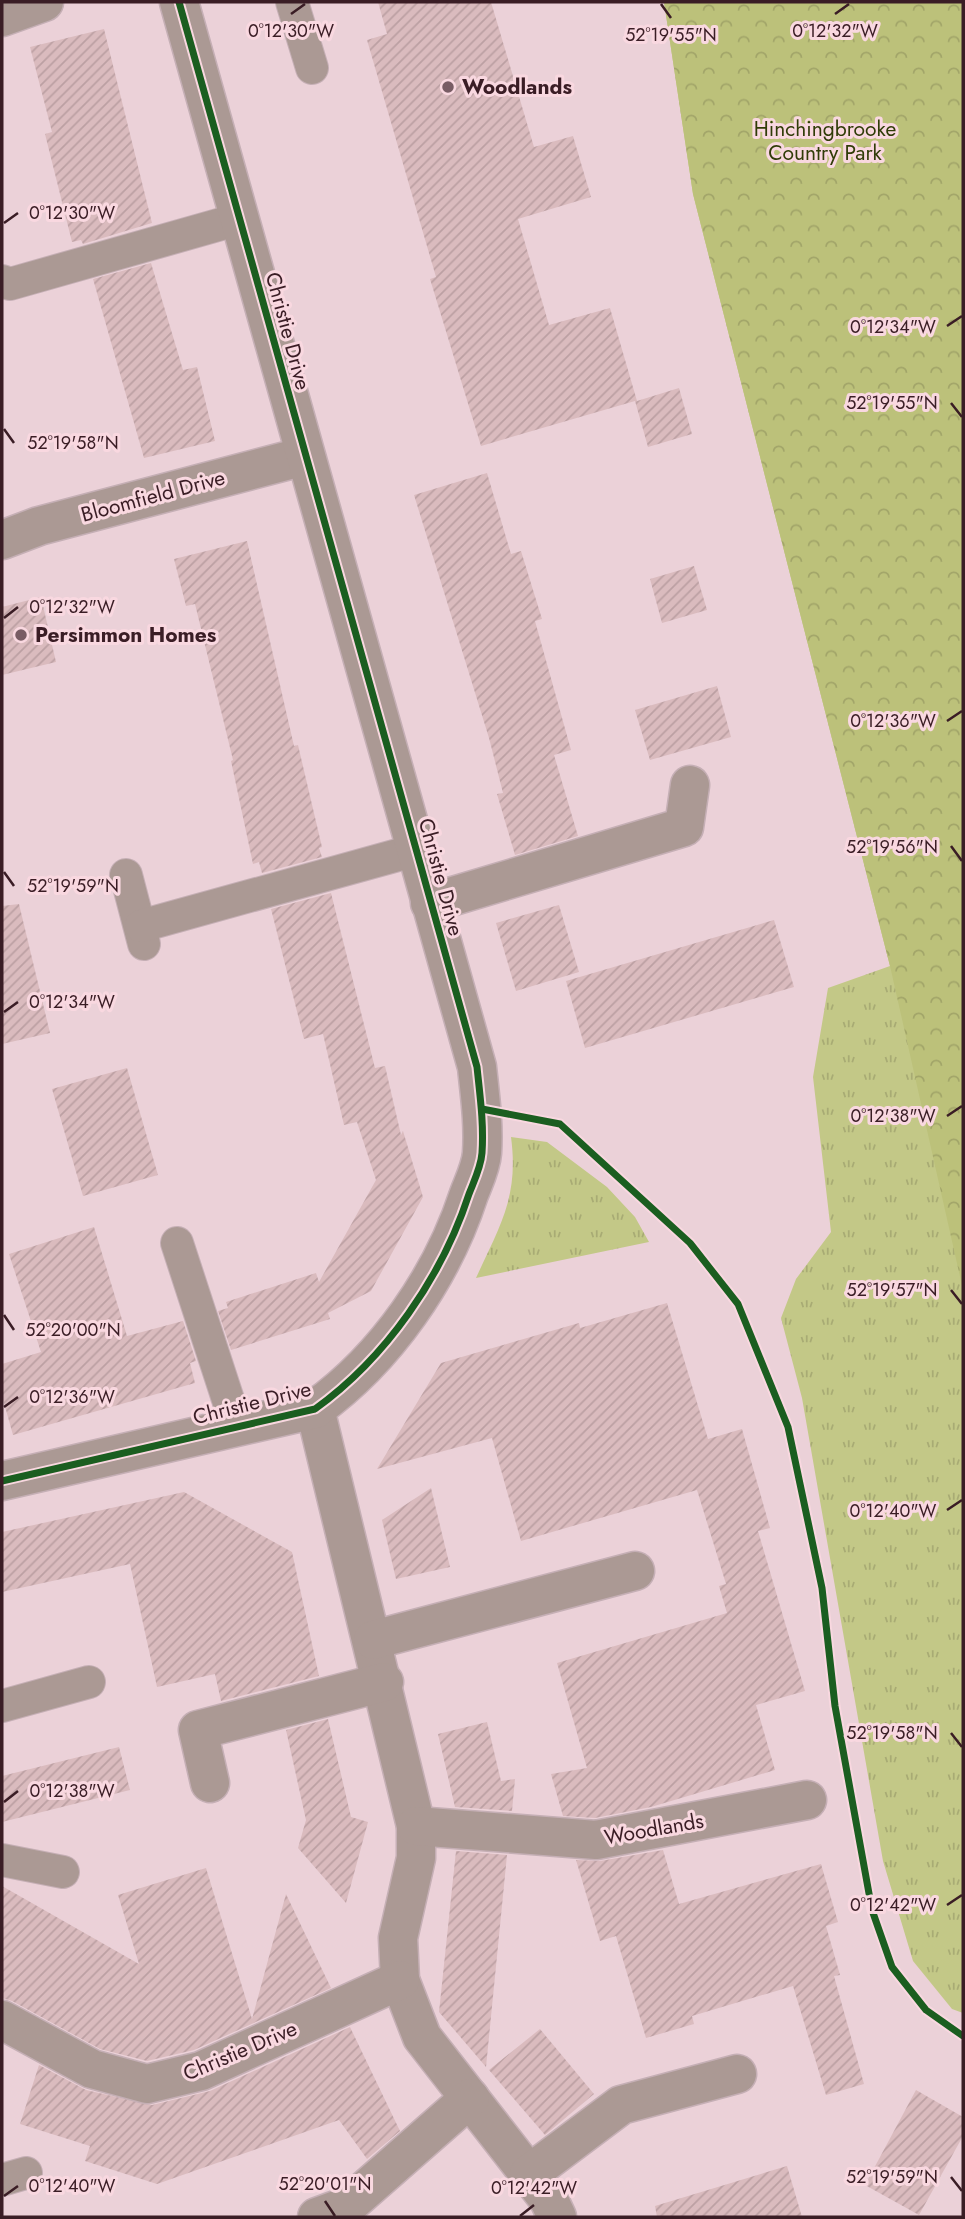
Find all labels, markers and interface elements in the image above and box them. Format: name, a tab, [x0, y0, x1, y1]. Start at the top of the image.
text: 0°12'30"W	[248, 18, 334, 44]
text: 0°12'32"W	[792, 18, 878, 44]
text: 52°19'55"N	[625, 22, 717, 48]
place label: Woodlands	[462, 72, 572, 102]
marker: Woodlands	[440, 79, 456, 95]
park label: Hinchingbrooke Country Park	[754, 114, 896, 168]
text: 0°12'30"W	[29, 200, 115, 226]
street label: Christie Drive	[258, 269, 318, 393]
text: 0°12'34"W	[850, 314, 936, 340]
text: 52°19'55"N	[846, 390, 938, 416]
text: 52°19'58"N	[27, 430, 119, 456]
street label: Bloomfield Drive	[78, 462, 228, 530]
text: 0°12'32"W	[29, 594, 115, 620]
place label: Persimmon Homes	[35, 620, 217, 650]
marker: Persimmon Homes	[13, 627, 29, 643]
text: 0°12'36"W	[850, 708, 936, 734]
street label: Christie Drive	[411, 815, 471, 939]
text: 52°19'56"N	[846, 834, 938, 860]
text: 52°19'59"N	[27, 873, 119, 899]
text: 0°12'34"W	[29, 989, 115, 1015]
text: 0°12'38"W	[850, 1103, 936, 1129]
text: 52°19'57"N	[847, 1277, 937, 1303]
text: 52°20'00"N	[25, 1317, 121, 1343]
street label: Christie Drive	[190, 1374, 314, 1432]
text: 0°12'36"W	[29, 1384, 115, 1410]
text: 0°12'40"W	[850, 1498, 937, 1524]
text: 52°19'58"N	[846, 1720, 938, 1746]
text: 0°12'38"W	[29, 1778, 115, 1804]
street label: Woodlands	[602, 1806, 706, 1852]
text: 0°12'42"W	[850, 1892, 936, 1918]
street label: Christie Drive	[179, 2014, 302, 2088]
text: 52°19'59"N	[846, 2164, 938, 2190]
text: 52°20'01"N	[279, 2171, 371, 2197]
text: 0°12'40"W	[29, 2173, 116, 2199]
text: 0°12'42"W	[491, 2175, 577, 2201]

